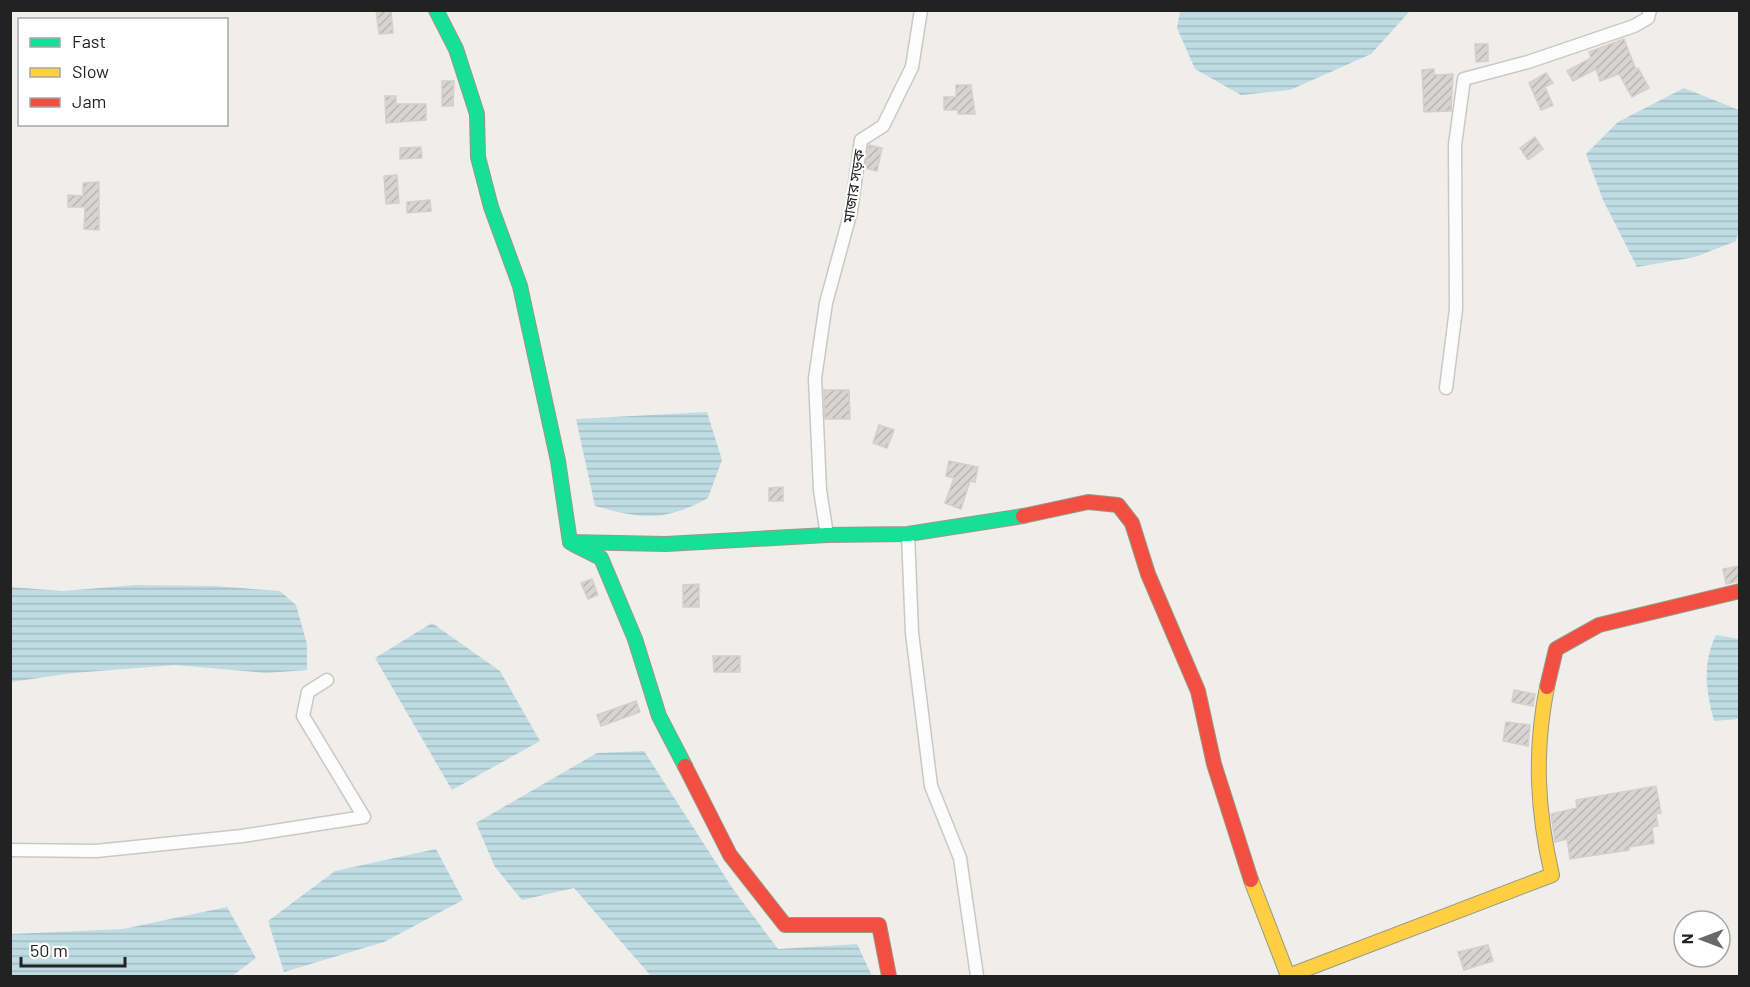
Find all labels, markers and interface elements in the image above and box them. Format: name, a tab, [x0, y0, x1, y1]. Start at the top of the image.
legend	[18, 18, 228, 126]
text: Fast	[72, 30, 106, 52]
text: Slow	[72, 60, 109, 82]
text: Jam	[72, 90, 106, 112]
street label: মাজার সড়ক	[838, 147, 868, 225]
north arrow	[1672, 909, 1732, 969]
scale bar	[21, 930, 124, 968]
text: N	[1677, 934, 1696, 944]
text: 50 m	[30, 939, 68, 961]

